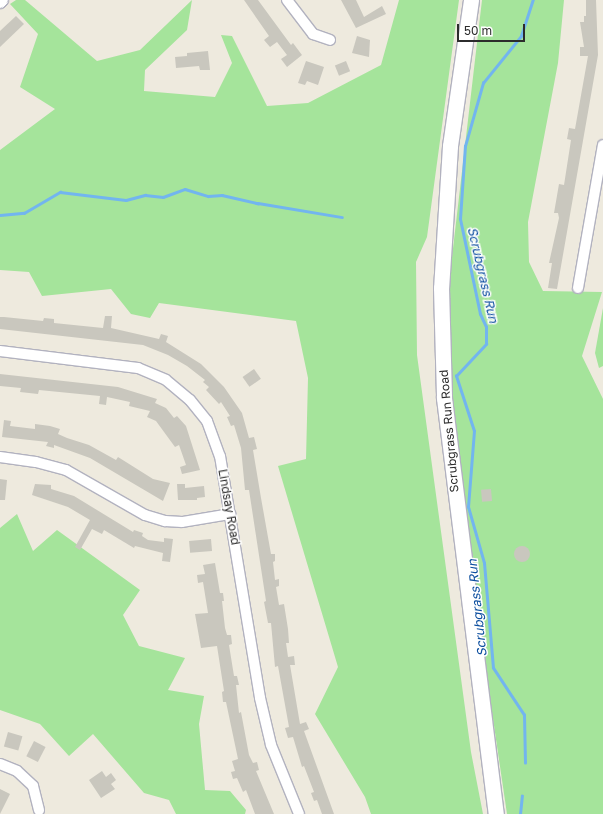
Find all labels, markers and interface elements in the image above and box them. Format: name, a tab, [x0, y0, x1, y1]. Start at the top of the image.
scale bar	[459, 16, 527, 42]
text: 50 m	[464, 23, 492, 38]
water label: Scrubgrass Run	[464, 225, 502, 325]
street label: Scrubgrass Run Road	[436, 369, 462, 493]
street label: Lindsay Road	[215, 468, 243, 546]
water label: Scrubgrass Run	[464, 558, 490, 658]

